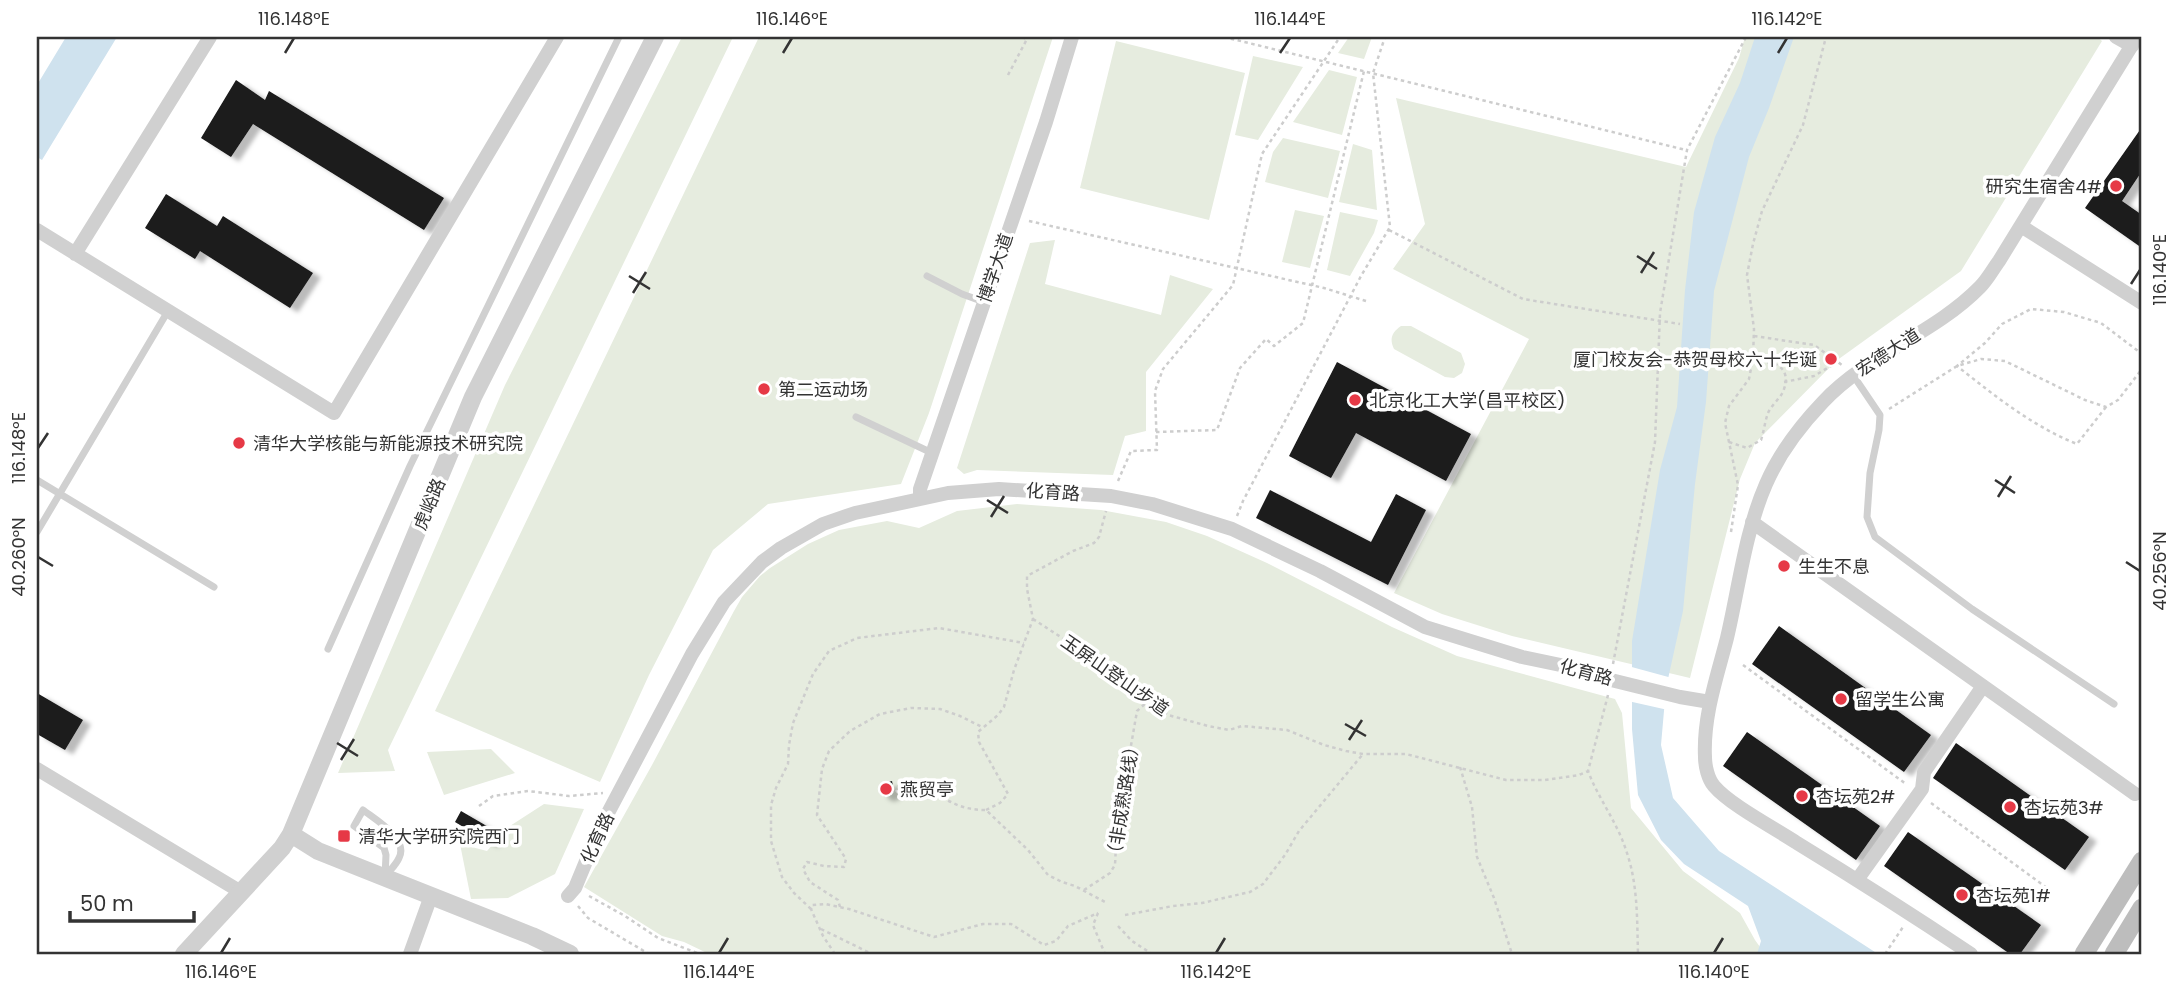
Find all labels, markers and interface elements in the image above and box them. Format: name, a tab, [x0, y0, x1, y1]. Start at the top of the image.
text: 116.148°E	[258, 6, 330, 31]
text: 116.146°E	[756, 6, 828, 31]
text: 116.144°E	[1254, 6, 1326, 31]
text: 116.142°E	[1752, 6, 1822, 31]
place label: 研究生宿舍4#	[1986, 174, 2102, 199]
marker: 研究生宿舍4#	[2108, 178, 2124, 194]
street label: 博学大道	[971, 230, 1019, 306]
text: 116.140°E	[2147, 234, 2172, 306]
street label: 宏德大道	[1851, 322, 1925, 382]
place label: 厦门校友会-恭贺母校六十华诞	[1573, 347, 1817, 372]
marker: 厦门校友会-恭贺母校六十华诞	[1823, 351, 1839, 367]
place label: 第二运动场	[778, 377, 868, 402]
marker: 第二运动场	[756, 381, 772, 397]
place label: 北京化工大学(昌平校区)	[1369, 388, 1565, 413]
marker: 北京化工大学(昌平校区)	[1347, 392, 1363, 408]
text: 116.148°E	[6, 412, 31, 484]
place label: 清华大学核能与新能源技术研究院	[253, 431, 523, 456]
marker: 清华大学核能与新能源技术研究院	[231, 435, 247, 451]
street label: 虎峪路	[407, 474, 451, 534]
street label: 化育路	[1025, 478, 1081, 506]
text: 40.260°N	[6, 517, 31, 597]
text: 40.256°N	[2147, 531, 2172, 611]
place label: 生生不息	[1798, 554, 1870, 579]
marker: 生生不息	[1776, 558, 1792, 574]
street label: 玉屏山登山步道	[1056, 629, 1174, 721]
street label: 化育路	[1557, 653, 1615, 691]
place label: 留学生公寓	[1855, 687, 1945, 712]
marker: 留学生公寓	[1833, 691, 1849, 707]
street label: （非成熟路线）	[1101, 736, 1145, 864]
place label: 燕贸亭	[900, 777, 954, 802]
marker: 燕贸亭	[878, 781, 894, 797]
place label: 杏坛苑2#	[1816, 784, 1895, 809]
marker: 杏坛苑2#	[1794, 788, 1810, 804]
place label: 杏坛苑3#	[2024, 795, 2104, 820]
marker: 杏坛苑3#	[2002, 799, 2018, 815]
street label: 化育路	[574, 808, 620, 868]
place label: 清华大学研究院西门	[358, 824, 520, 849]
marker: 清华大学研究院西门	[336, 828, 352, 844]
scale bar	[70, 879, 194, 923]
place label: 杏坛苑1#	[1976, 883, 2051, 908]
marker: 杏坛苑1#	[1954, 887, 1970, 903]
text: 50 m	[80, 889, 134, 918]
text: 116.146°E	[185, 959, 257, 984]
text: 116.144°E	[683, 959, 755, 984]
text: 116.142°E	[1181, 959, 1251, 984]
text: 116.140°E	[1678, 959, 1750, 984]

